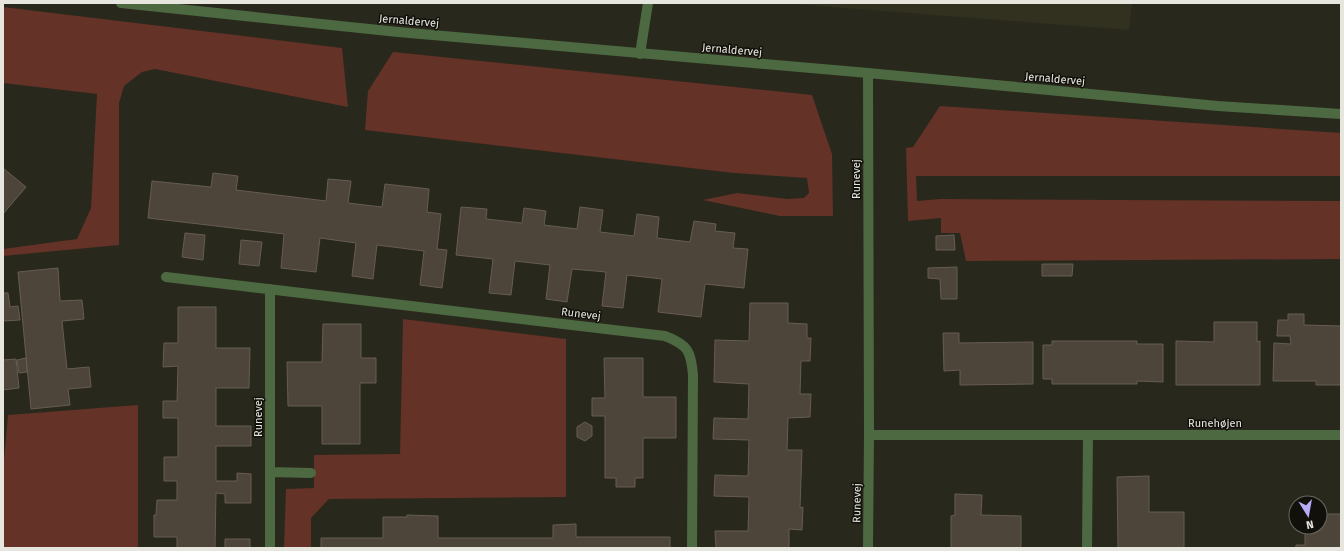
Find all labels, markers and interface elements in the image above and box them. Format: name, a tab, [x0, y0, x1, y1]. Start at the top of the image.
street label: Jernaldervej	[378, 12, 440, 30]
street label: Jernaldervej	[701, 41, 763, 59]
street label: Jernaldervej	[1024, 70, 1086, 88]
street label: Runevej	[850, 159, 863, 199]
street label: Runevej	[560, 305, 602, 323]
street label: Runevej	[252, 397, 265, 437]
street label: Runehøjen	[1188, 417, 1242, 430]
street label: Runevej	[850, 483, 864, 523]
north arrow	[1288, 495, 1328, 535]
text: N	[1305, 517, 1315, 531]

